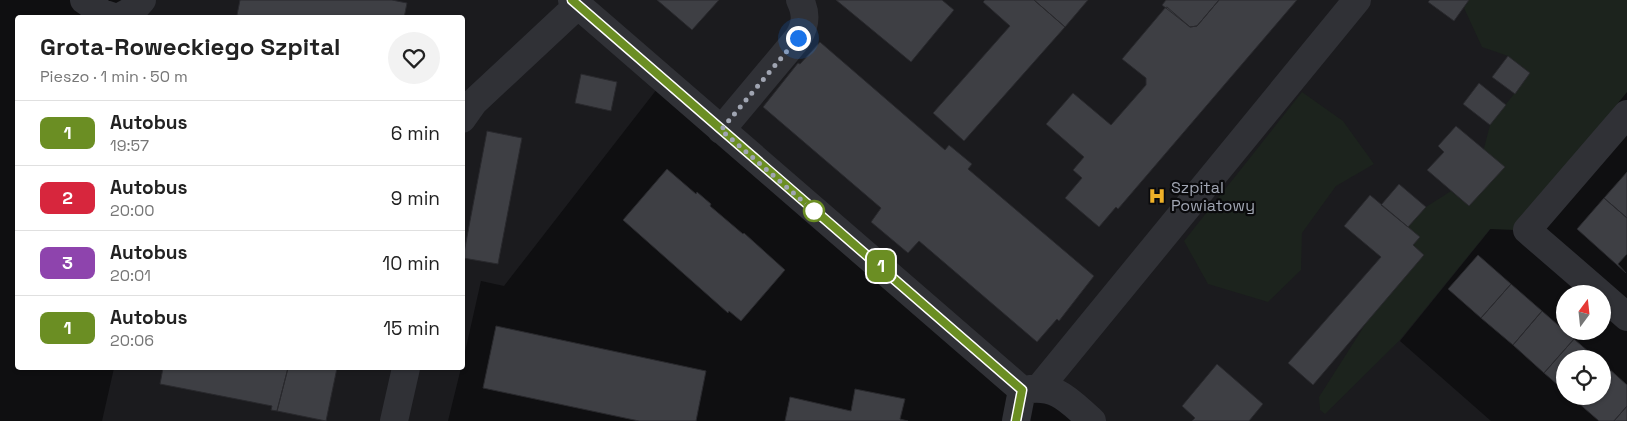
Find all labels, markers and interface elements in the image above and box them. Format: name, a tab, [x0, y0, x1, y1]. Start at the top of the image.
your location	[786, 26, 811, 51]
text: Grota-Roweckiego Szpital	[40, 31, 340, 62]
button: heart	[388, 32, 440, 84]
text: Pieszo · 1 min · 50 m	[40, 66, 188, 87]
text: Autobus	[110, 110, 187, 135]
text: 1	[63, 121, 72, 144]
text: 6 min	[391, 121, 440, 146]
text: 19:57	[110, 135, 149, 156]
text: Autobus	[110, 175, 187, 200]
place label: Szpital Powiatowy	[1171, 177, 1255, 216]
text: 2	[62, 186, 73, 209]
text: 9 min	[391, 186, 440, 211]
hospital icon: Szpital Powiatowy	[1147, 186, 1167, 206]
text: 20:00	[110, 200, 154, 221]
unlabelled marker	[803, 200, 825, 222]
text: Autobus	[110, 240, 187, 265]
line badge: 1	[865, 250, 897, 282]
text: 3	[62, 251, 73, 274]
text: 10 min	[382, 251, 440, 276]
text: 1	[877, 254, 885, 277]
text: 20:01	[110, 265, 151, 286]
north arrow	[1556, 285, 1611, 340]
map controls	[1556, 285, 1611, 405]
text: Autobus	[110, 305, 187, 330]
text: 1	[63, 316, 72, 339]
text: 15 min	[383, 316, 440, 341]
text: 20:06	[110, 330, 154, 351]
button: locate	[1556, 350, 1611, 405]

